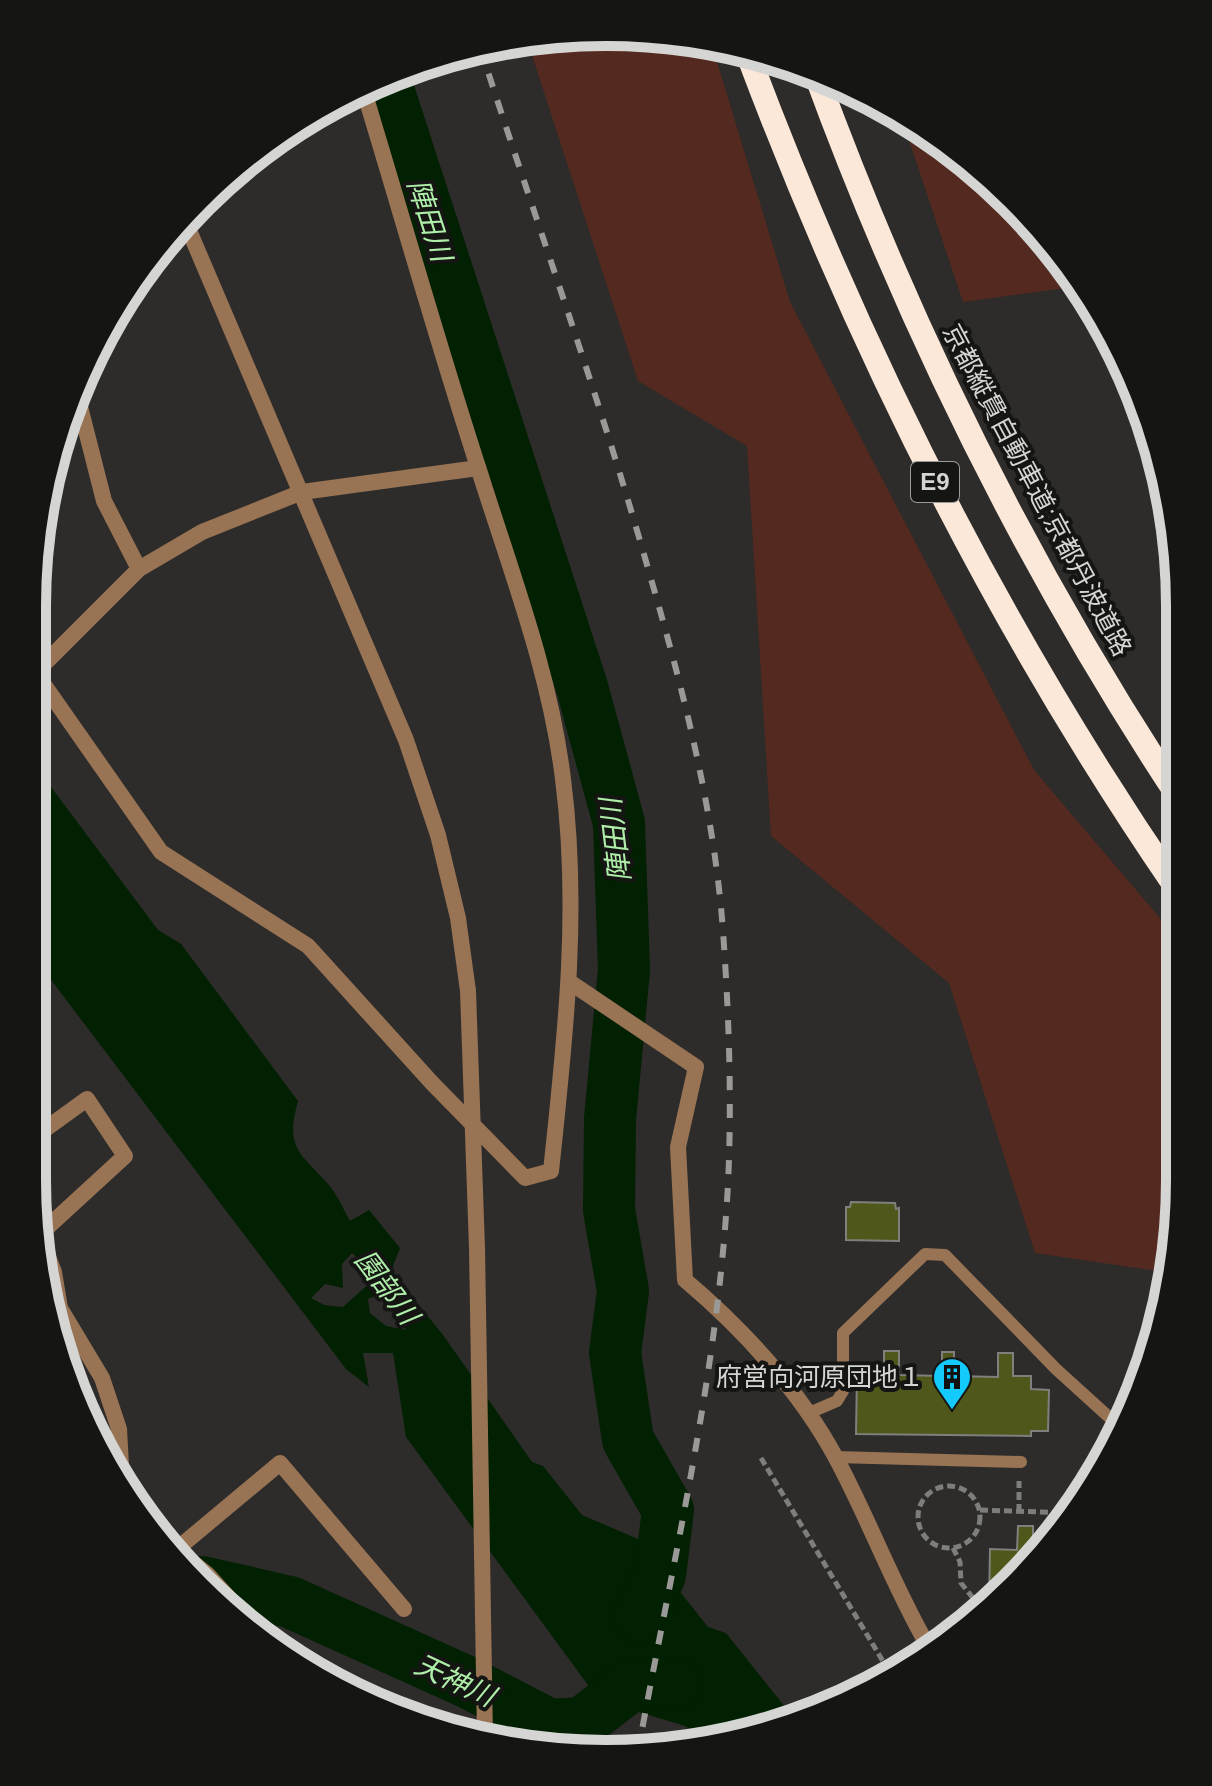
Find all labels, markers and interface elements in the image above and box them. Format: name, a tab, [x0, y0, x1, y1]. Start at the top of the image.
water label: 陣田川	[402, 175, 458, 268]
street label: 京都縦貫自動車道;京都丹波道路	[937, 319, 1137, 661]
road number: E9	[911, 462, 959, 502]
water label: 陣田川	[595, 793, 636, 884]
water label: 園部川	[349, 1244, 426, 1333]
building icon: 府営向河原団地１	[931, 1356, 973, 1411]
place label: 府営向河原団地１	[716, 1362, 924, 1392]
water label: 天神川	[410, 1649, 502, 1714]

